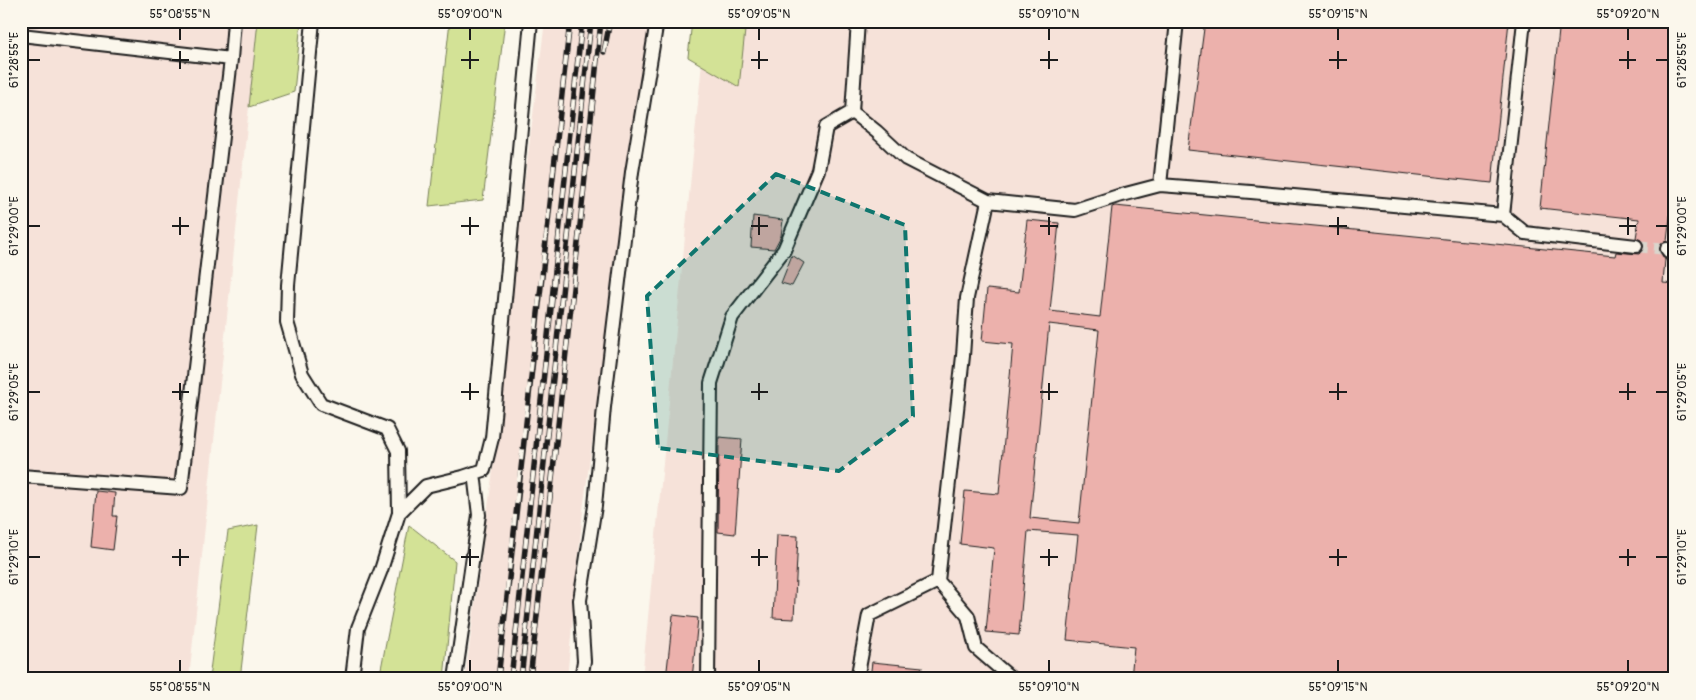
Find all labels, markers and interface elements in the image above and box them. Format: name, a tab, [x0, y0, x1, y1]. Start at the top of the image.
text: 55°08'55"N	[150, 7, 210, 22]
text: 55°09'00"N	[438, 7, 502, 22]
text: 55°09'05"N	[728, 7, 790, 22]
text: 55°09'10"N	[1019, 7, 1079, 22]
text: 55°09'15"N	[1308, 7, 1368, 22]
text: 55°09'20"N	[1597, 7, 1659, 22]
text: 61°28'55"E	[7, 32, 22, 88]
text: 61°28'55"E	[1675, 32, 1690, 88]
text: 61°29'00"E	[7, 196, 22, 256]
text: 61°29'00"E	[1675, 196, 1690, 256]
text: 61°29'05"E	[7, 363, 22, 421]
text: 61°29'05"E	[1675, 363, 1690, 421]
text: 61°29'10"E	[7, 529, 22, 585]
text: 61°29'10"E	[1675, 529, 1690, 585]
text: 55°08'55"N	[150, 680, 210, 695]
text: 55°09'00"N	[438, 680, 502, 695]
text: 55°09'05"N	[728, 680, 790, 695]
text: 55°09'10"N	[1019, 680, 1079, 695]
text: 55°09'15"N	[1308, 680, 1368, 695]
text: 55°09'20"N	[1597, 680, 1659, 695]

